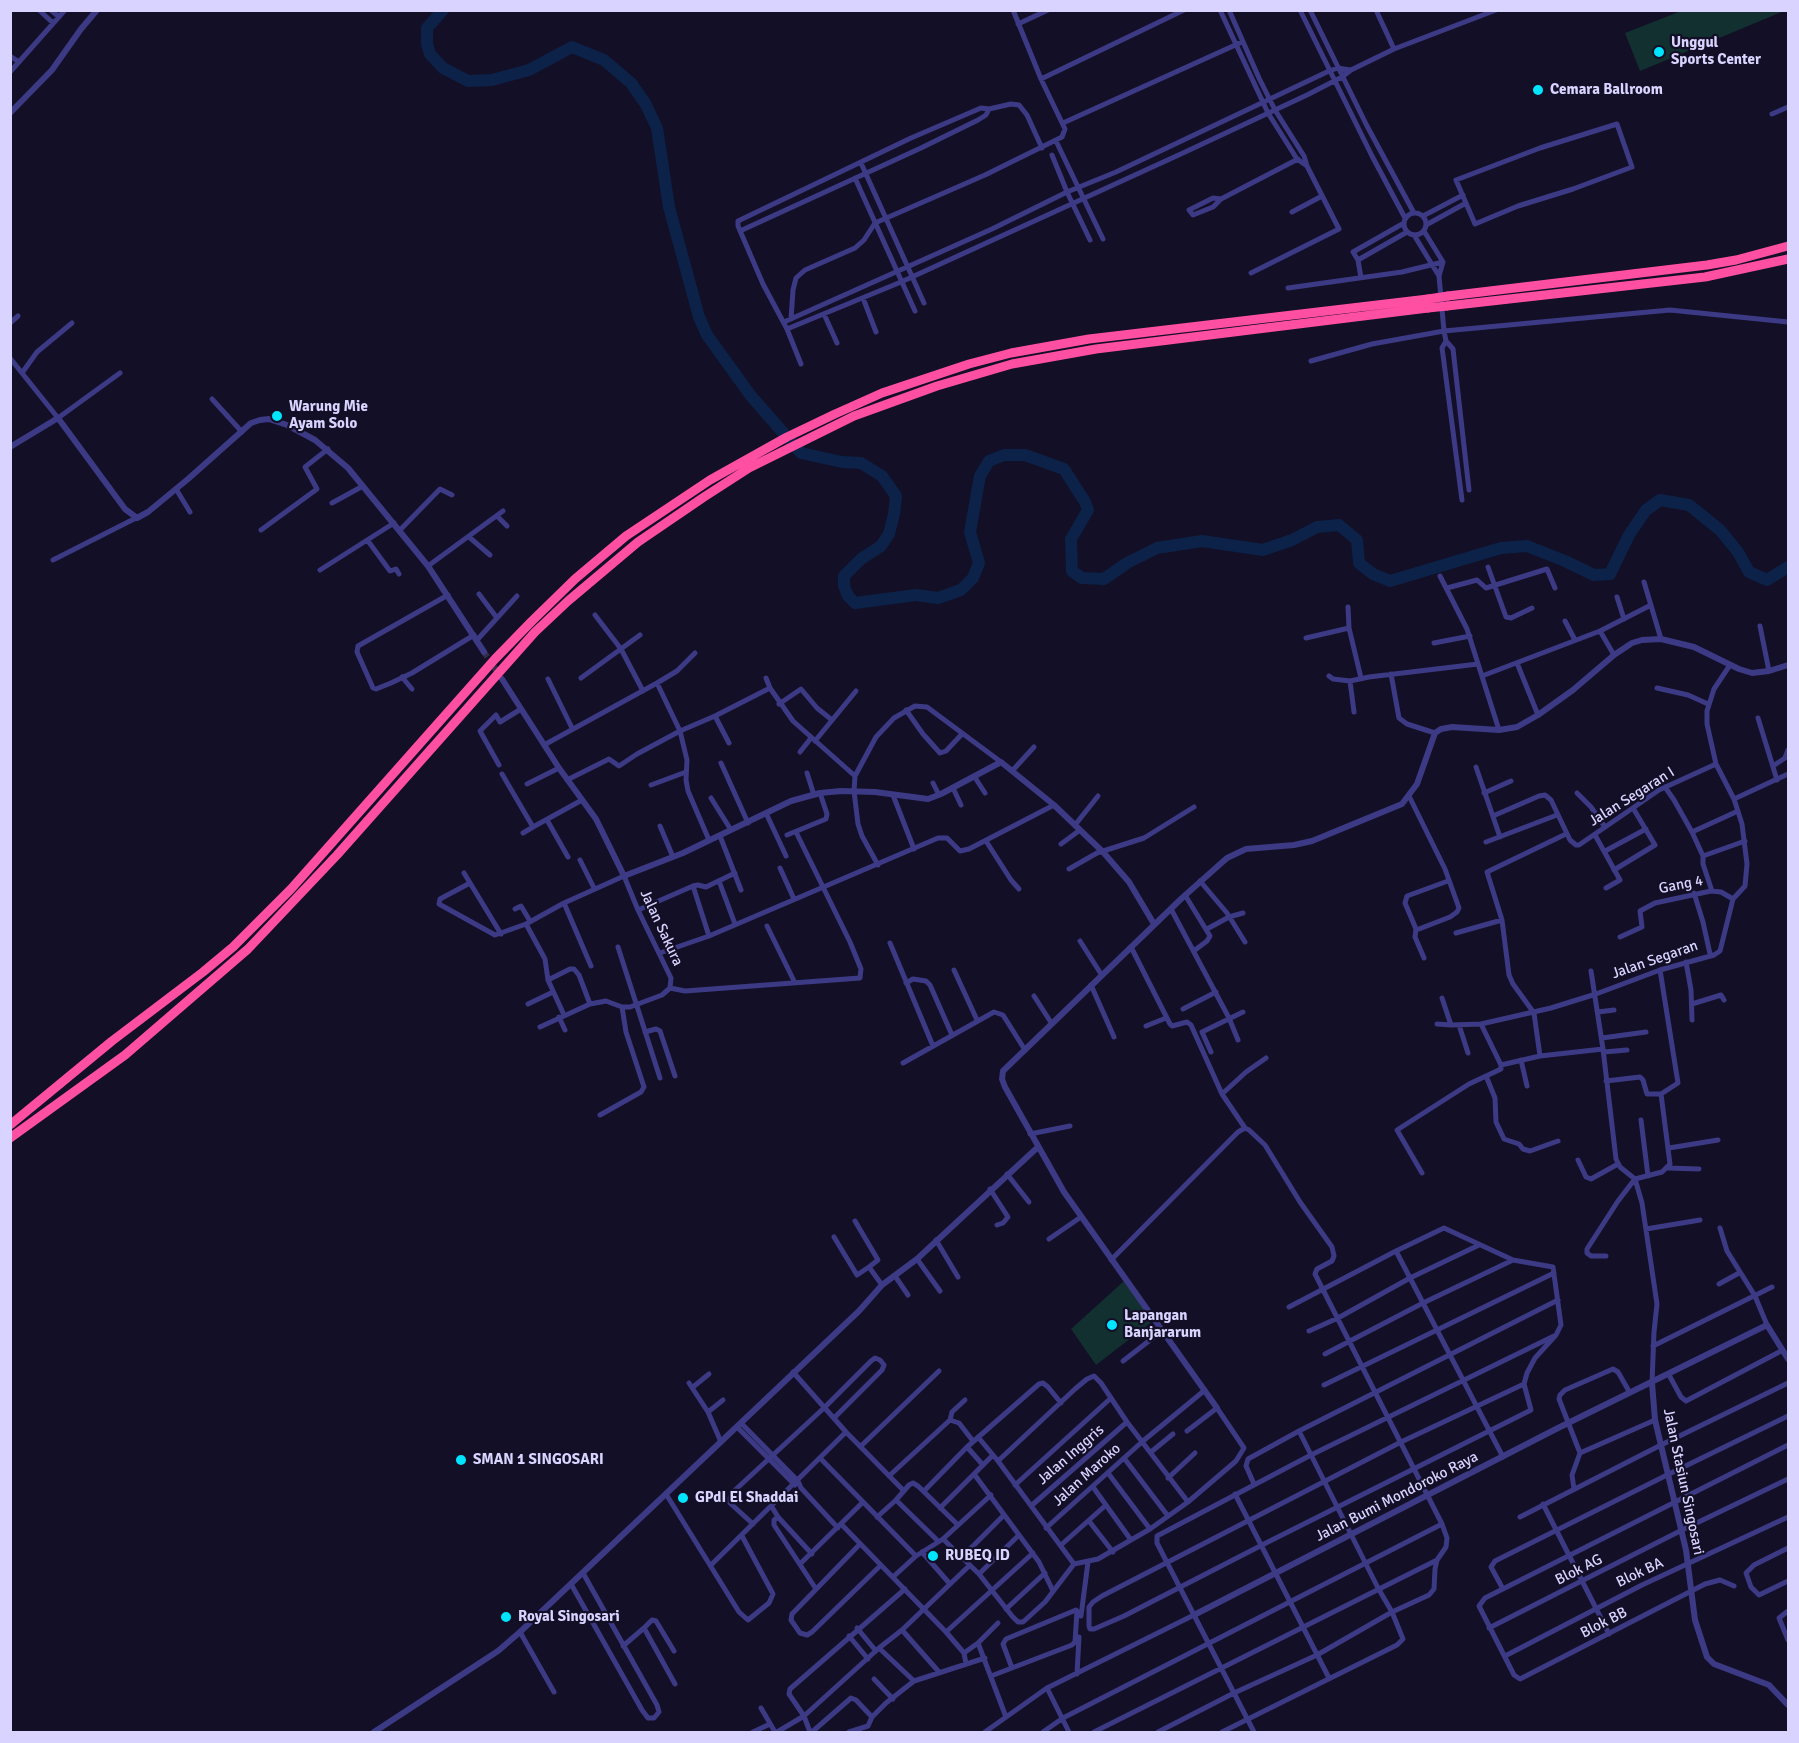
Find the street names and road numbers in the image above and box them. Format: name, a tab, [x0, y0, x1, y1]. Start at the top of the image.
street label: Jalan Segaran I	[1586, 763, 1678, 831]
street label: Gang 4	[1657, 872, 1705, 898]
street label: Jalan Sakura	[636, 887, 686, 969]
street label: Jalan Segaran	[1610, 937, 1700, 983]
street label: Jalan Stasiun Singosari	[1659, 1407, 1707, 1557]
street label: Jalan Inggris	[1034, 1421, 1108, 1489]
street label: Jalan Maroko	[1049, 1440, 1125, 1510]
street label: Jalan Bumi Mondoroko Raya	[1313, 1448, 1481, 1546]
street label: Blok AG	[1552, 1551, 1606, 1589]
street label: Blok BA	[1613, 1554, 1667, 1592]
street label: Blok BB	[1578, 1604, 1630, 1642]

